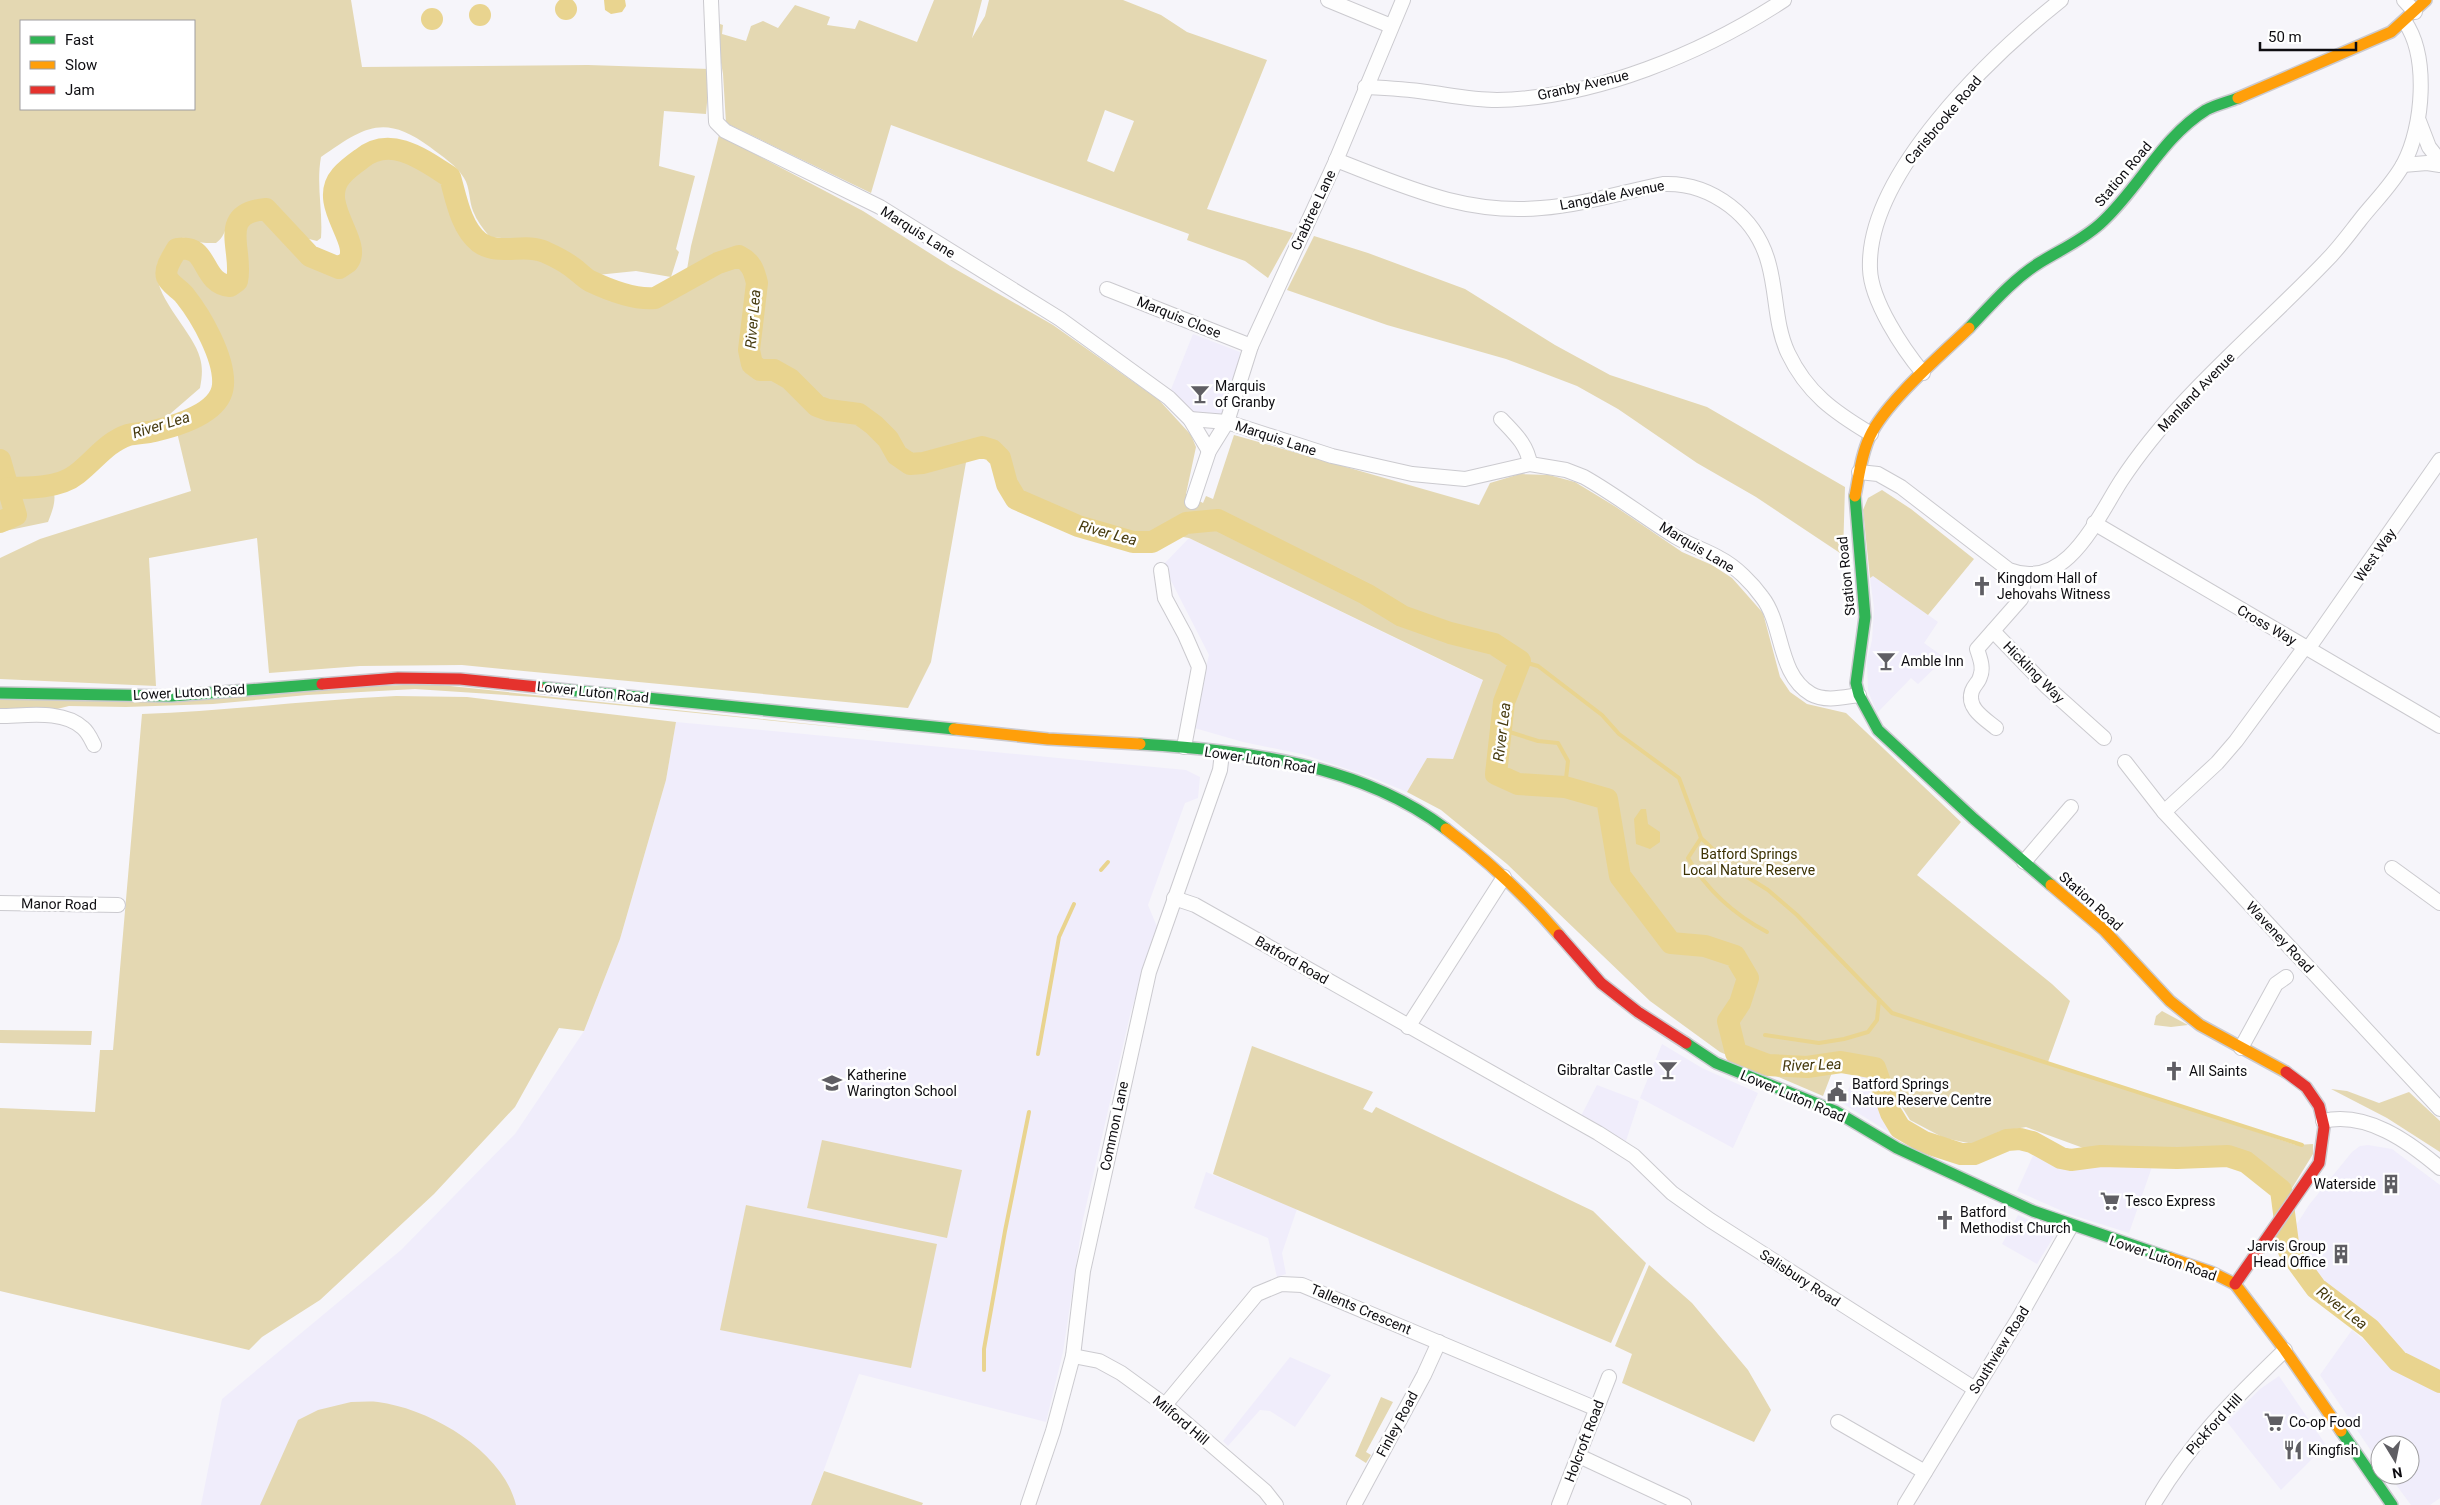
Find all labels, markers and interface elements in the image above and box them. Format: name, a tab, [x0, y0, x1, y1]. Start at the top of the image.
legend	[20, 20, 195, 110]
scale bar	[2260, 20, 2356, 52]
text: 50 m	[2268, 28, 2302, 46]
text: Fast	[65, 31, 94, 49]
text: Slow	[65, 56, 97, 74]
street label: Granby Avenue	[1536, 67, 1630, 103]
street label: Carisbrooke Road	[1901, 73, 1985, 167]
text: Jam	[65, 81, 95, 99]
street label: Station Road	[2091, 138, 2155, 210]
street label: Crabtree Lane	[1287, 167, 1339, 253]
street label: Langdale Avenue	[1558, 177, 1666, 213]
street label: Marquis Lane	[878, 203, 958, 261]
water label: River Lea	[741, 289, 765, 349]
street label: Marquis Close	[1135, 293, 1223, 341]
street label: Manland Avenue	[2154, 349, 2238, 435]
place label: Marquis of Granby	[1215, 378, 1275, 410]
bar icon: Marquis of Granby	[1189, 383, 1211, 405]
water label: River Lea	[130, 408, 192, 442]
street label: Marquis Lane	[1233, 417, 1319, 459]
water label: River Lea	[1077, 517, 1139, 549]
street label: Marquis Lane	[1657, 518, 1737, 576]
street label: West Way	[2351, 525, 2399, 585]
street label: Station Road	[1834, 535, 1858, 617]
place label: Kingdom Hall of Jehovahs Witness	[1997, 570, 2110, 602]
church icon: Kingdom Hall of Jehovahs Witness	[1971, 575, 1993, 597]
street label: Cross Way	[2234, 602, 2300, 649]
street label: Hickling Way	[2000, 638, 2068, 706]
bar icon: Amble Inn	[1875, 650, 1897, 672]
place label: Amble Inn	[1901, 653, 1964, 669]
street label: Lower Luton Road	[536, 678, 650, 706]
street label: Lower Luton Road	[132, 681, 246, 703]
water label: River Lea	[1489, 701, 1515, 763]
street label: Lower Luton Road	[1203, 743, 1317, 777]
park label: Batford Springs Local Nature Reserve	[1683, 846, 1815, 878]
street label: Station Road	[2056, 868, 2126, 934]
street label: Manor Road	[21, 895, 97, 913]
street label: Waveney Road	[2243, 898, 2317, 976]
street label: Batford Road	[1253, 933, 1331, 987]
water label: River Lea	[1782, 1055, 1842, 1075]
bar icon: Gibraltar Castle	[1657, 1059, 1679, 1081]
church icon: All Saints	[2163, 1060, 2185, 1082]
place label: Gibraltar Castle	[1557, 1062, 1653, 1078]
place label: All Saints	[2189, 1063, 2247, 1079]
place label: Katherine Warington School	[847, 1067, 957, 1099]
street label: Lower Luton Road	[1738, 1067, 1848, 1125]
school or university icon: Katherine Warington School	[821, 1072, 843, 1094]
place label: Batford Springs Nature Reserve Centre	[1852, 1076, 1991, 1108]
street label: Common Lane	[1097, 1080, 1131, 1172]
public building icon: Batford Springs Nature Reserve Centre	[1826, 1081, 1848, 1103]
building icon: Waterside	[2380, 1173, 2402, 1195]
place label: Waterside	[2313, 1176, 2376, 1192]
supermarket icon: Tesco Express	[2099, 1190, 2121, 1212]
place label: Tesco Express	[2125, 1193, 2215, 1209]
place label: Batford Methodist Church	[1960, 1204, 2071, 1236]
church icon: Batford Methodist Church	[1934, 1209, 1956, 1231]
street label: Lower Luton Road	[2107, 1232, 2219, 1284]
place label: Jarvis Group Head Office	[2247, 1238, 2326, 1270]
building icon: Jarvis Group Head Office	[2330, 1243, 2352, 1265]
street label: Salisbury Road	[1757, 1246, 1843, 1310]
street label: Tallents Crescent	[1308, 1281, 1414, 1338]
water label: River Lea	[2313, 1283, 2371, 1333]
street label: Southview Road	[1966, 1303, 2032, 1397]
street label: Finley Road	[1373, 1389, 1421, 1459]
street label: Pickford Hill	[2183, 1391, 2245, 1457]
street label: Milford Hill	[1150, 1392, 1212, 1448]
street label: Holcroft Road	[1561, 1398, 1607, 1484]
supermarket icon: Co-op Food	[2263, 1411, 2285, 1433]
place label: Co-op Food	[2289, 1414, 2361, 1430]
north arrow	[2370, 1435, 2420, 1485]
restaurant icon: Kingfish	[2282, 1439, 2304, 1461]
place label: Kingfish	[2308, 1442, 2358, 1458]
text: N	[2391, 1464, 2404, 1482]

